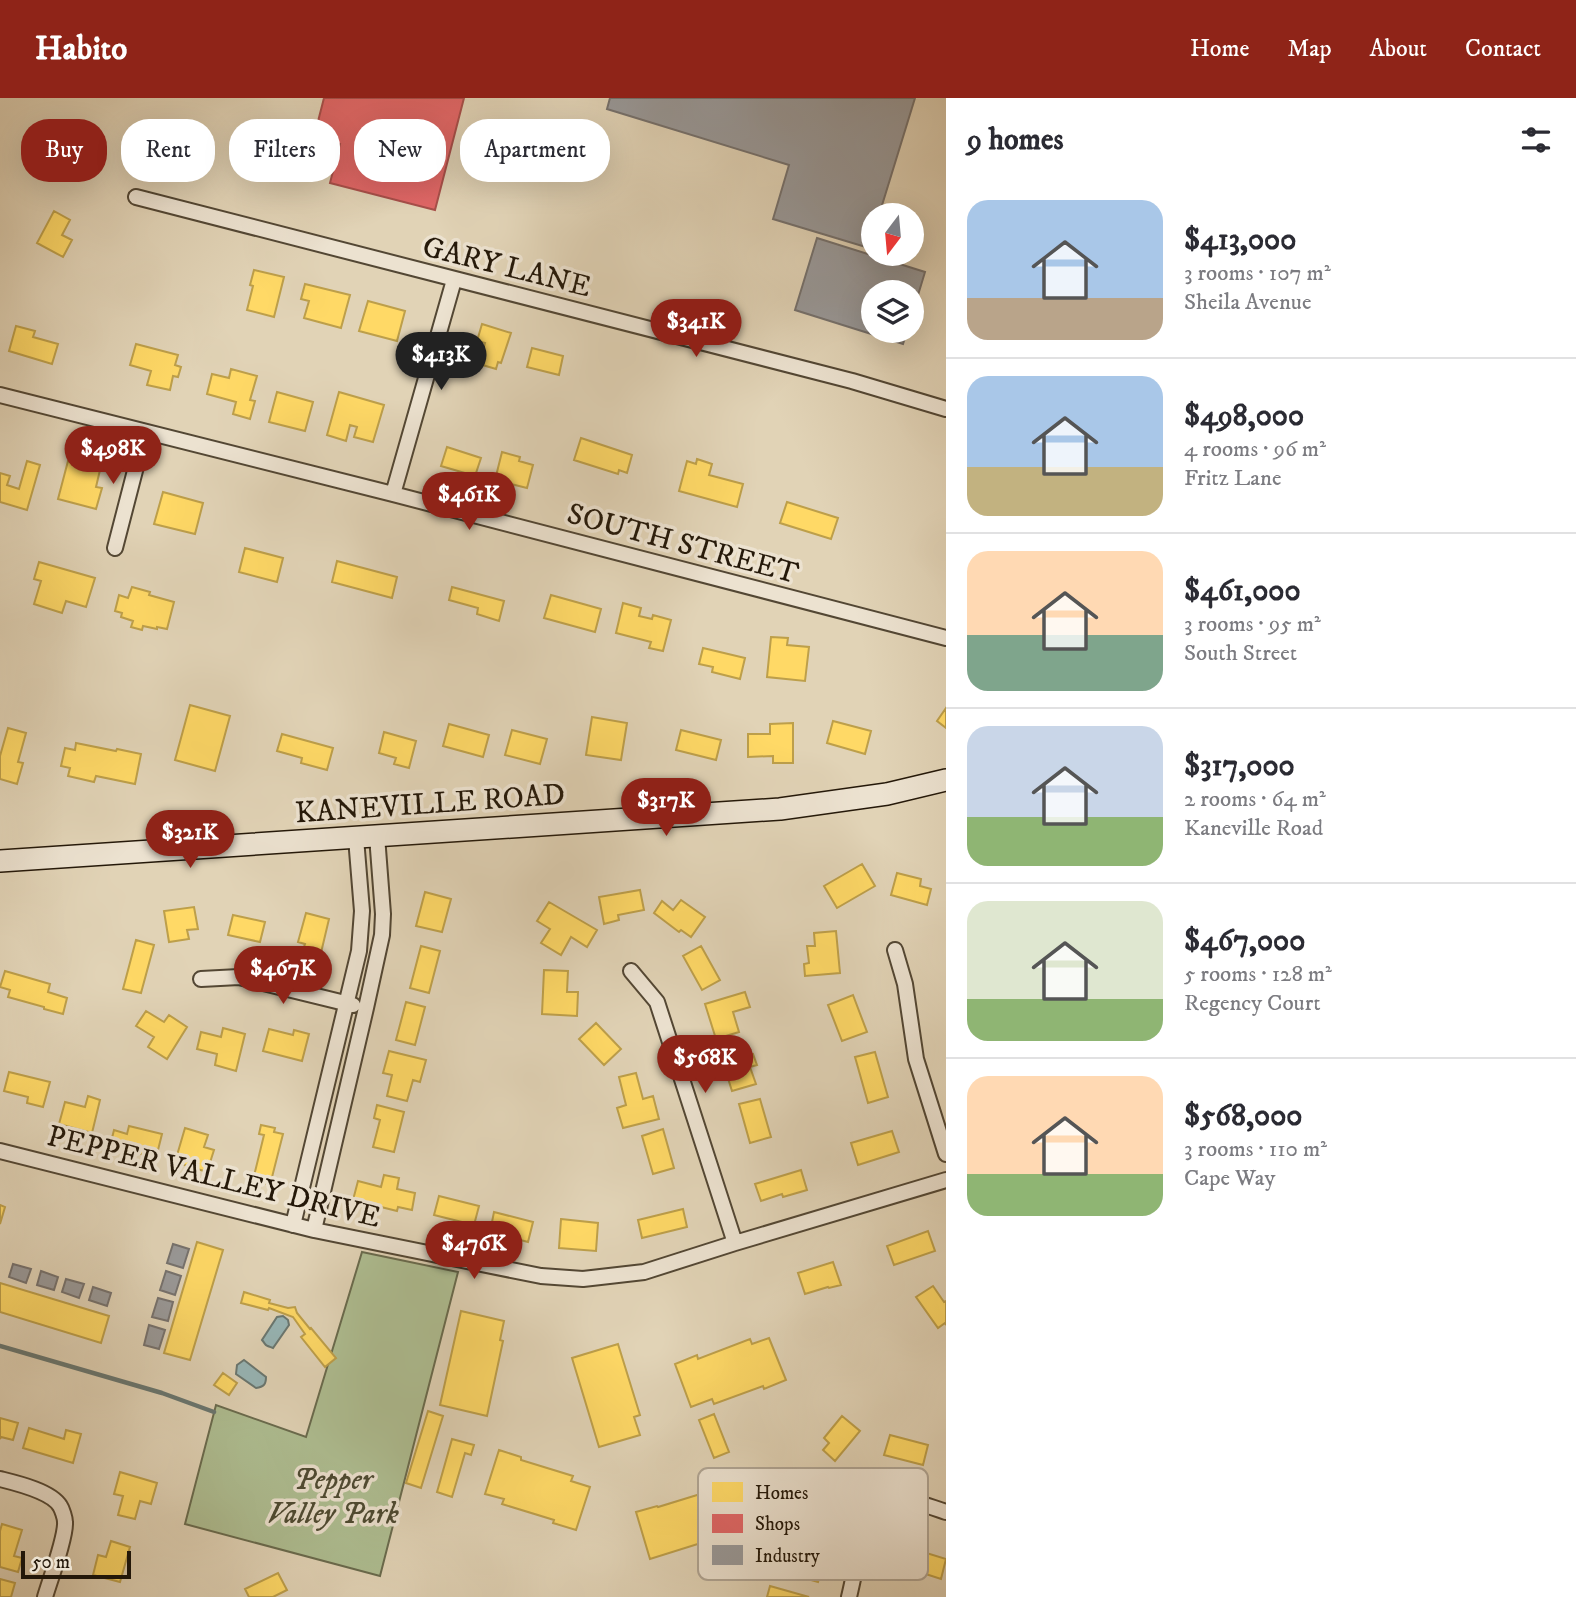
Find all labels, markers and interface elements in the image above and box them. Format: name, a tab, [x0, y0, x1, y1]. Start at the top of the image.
text: Habito	[35, 29, 127, 70]
text: Home	[1190, 34, 1249, 64]
text: Map	[1287, 34, 1332, 64]
text: About	[1370, 34, 1427, 64]
text: Contact	[1465, 34, 1541, 64]
chip: Buy	[21, 119, 107, 182]
chip: Rent	[121, 119, 215, 182]
chip: Filters	[229, 119, 340, 182]
chip: New	[354, 119, 446, 182]
chip: Apartment	[460, 119, 610, 182]
icon: filters	[1517, 121, 1555, 159]
text: 9 homes	[967, 122, 1064, 159]
north arrow	[861, 203, 924, 266]
map controls	[861, 203, 924, 343]
text: $413,000	[1184, 222, 1296, 259]
icon: home	[1023, 228, 1107, 312]
street label: GARY LANE	[419, 229, 595, 306]
text: 3 rooms · 107 m²	[1184, 259, 1331, 288]
button: layers	[861, 280, 924, 343]
text: Sheila Avenue	[1184, 288, 1311, 317]
pin: $341K	[647, 300, 745, 359]
text: $341K	[667, 307, 725, 336]
pin: $413K	[392, 332, 490, 392]
text: $413K	[412, 340, 470, 369]
text: $498,000	[1184, 398, 1304, 435]
icon: home	[1023, 404, 1107, 488]
pin: $498K	[64, 426, 162, 486]
text: $498K	[81, 434, 145, 463]
text: 4 rooms · 96 m²	[1184, 435, 1326, 464]
text: Fritz Lane	[1184, 464, 1281, 493]
pin: $461K	[420, 472, 518, 532]
text: $461K	[438, 480, 500, 509]
street label: SOUTH STREET	[563, 496, 803, 593]
text: $461,000	[1184, 573, 1301, 610]
icon: home	[1023, 579, 1107, 663]
text: 3 rooms · 95 m²	[1184, 610, 1321, 639]
text: South Street	[1184, 639, 1297, 668]
text: $317,000	[1184, 748, 1295, 785]
icon: home	[1023, 754, 1107, 838]
street label: KANEVILLE ROAD	[294, 777, 566, 832]
pin: $317K	[617, 778, 715, 838]
text: 2 rooms · 64 m²	[1184, 785, 1326, 814]
text: $317K	[637, 786, 695, 815]
pin: $321K	[141, 810, 239, 870]
text: Kaneville Road	[1184, 814, 1323, 843]
text: $321K	[161, 818, 219, 847]
text: $467,000	[1184, 923, 1305, 960]
icon: home	[1023, 929, 1107, 1013]
pin: $467K	[234, 946, 332, 1006]
text: $467K	[250, 954, 316, 983]
text: 5 rooms · 128 m²	[1184, 960, 1332, 989]
text: Regency Court	[1184, 989, 1321, 1018]
pin: $568K	[656, 1035, 754, 1095]
text: $568K	[673, 1043, 737, 1072]
text: $568,000	[1184, 1098, 1302, 1135]
icon: home	[1023, 1104, 1107, 1188]
street label: PEPPER VALLEY DRIVE	[43, 1118, 384, 1237]
text: 3 rooms · 110 m²	[1184, 1135, 1327, 1164]
text: Cape Way	[1184, 1164, 1275, 1193]
pin: $476K	[425, 1222, 523, 1281]
text: $476K	[441, 1229, 507, 1258]
park label: Pepper Valley Park	[267, 1462, 399, 1533]
legend	[698, 1468, 928, 1580]
text: Homes	[755, 1482, 808, 1505]
text: Shops	[755, 1513, 800, 1536]
text: Industry	[755, 1545, 821, 1568]
scale bar	[21, 1548, 131, 1580]
text: 50 m	[32, 1551, 70, 1574]

